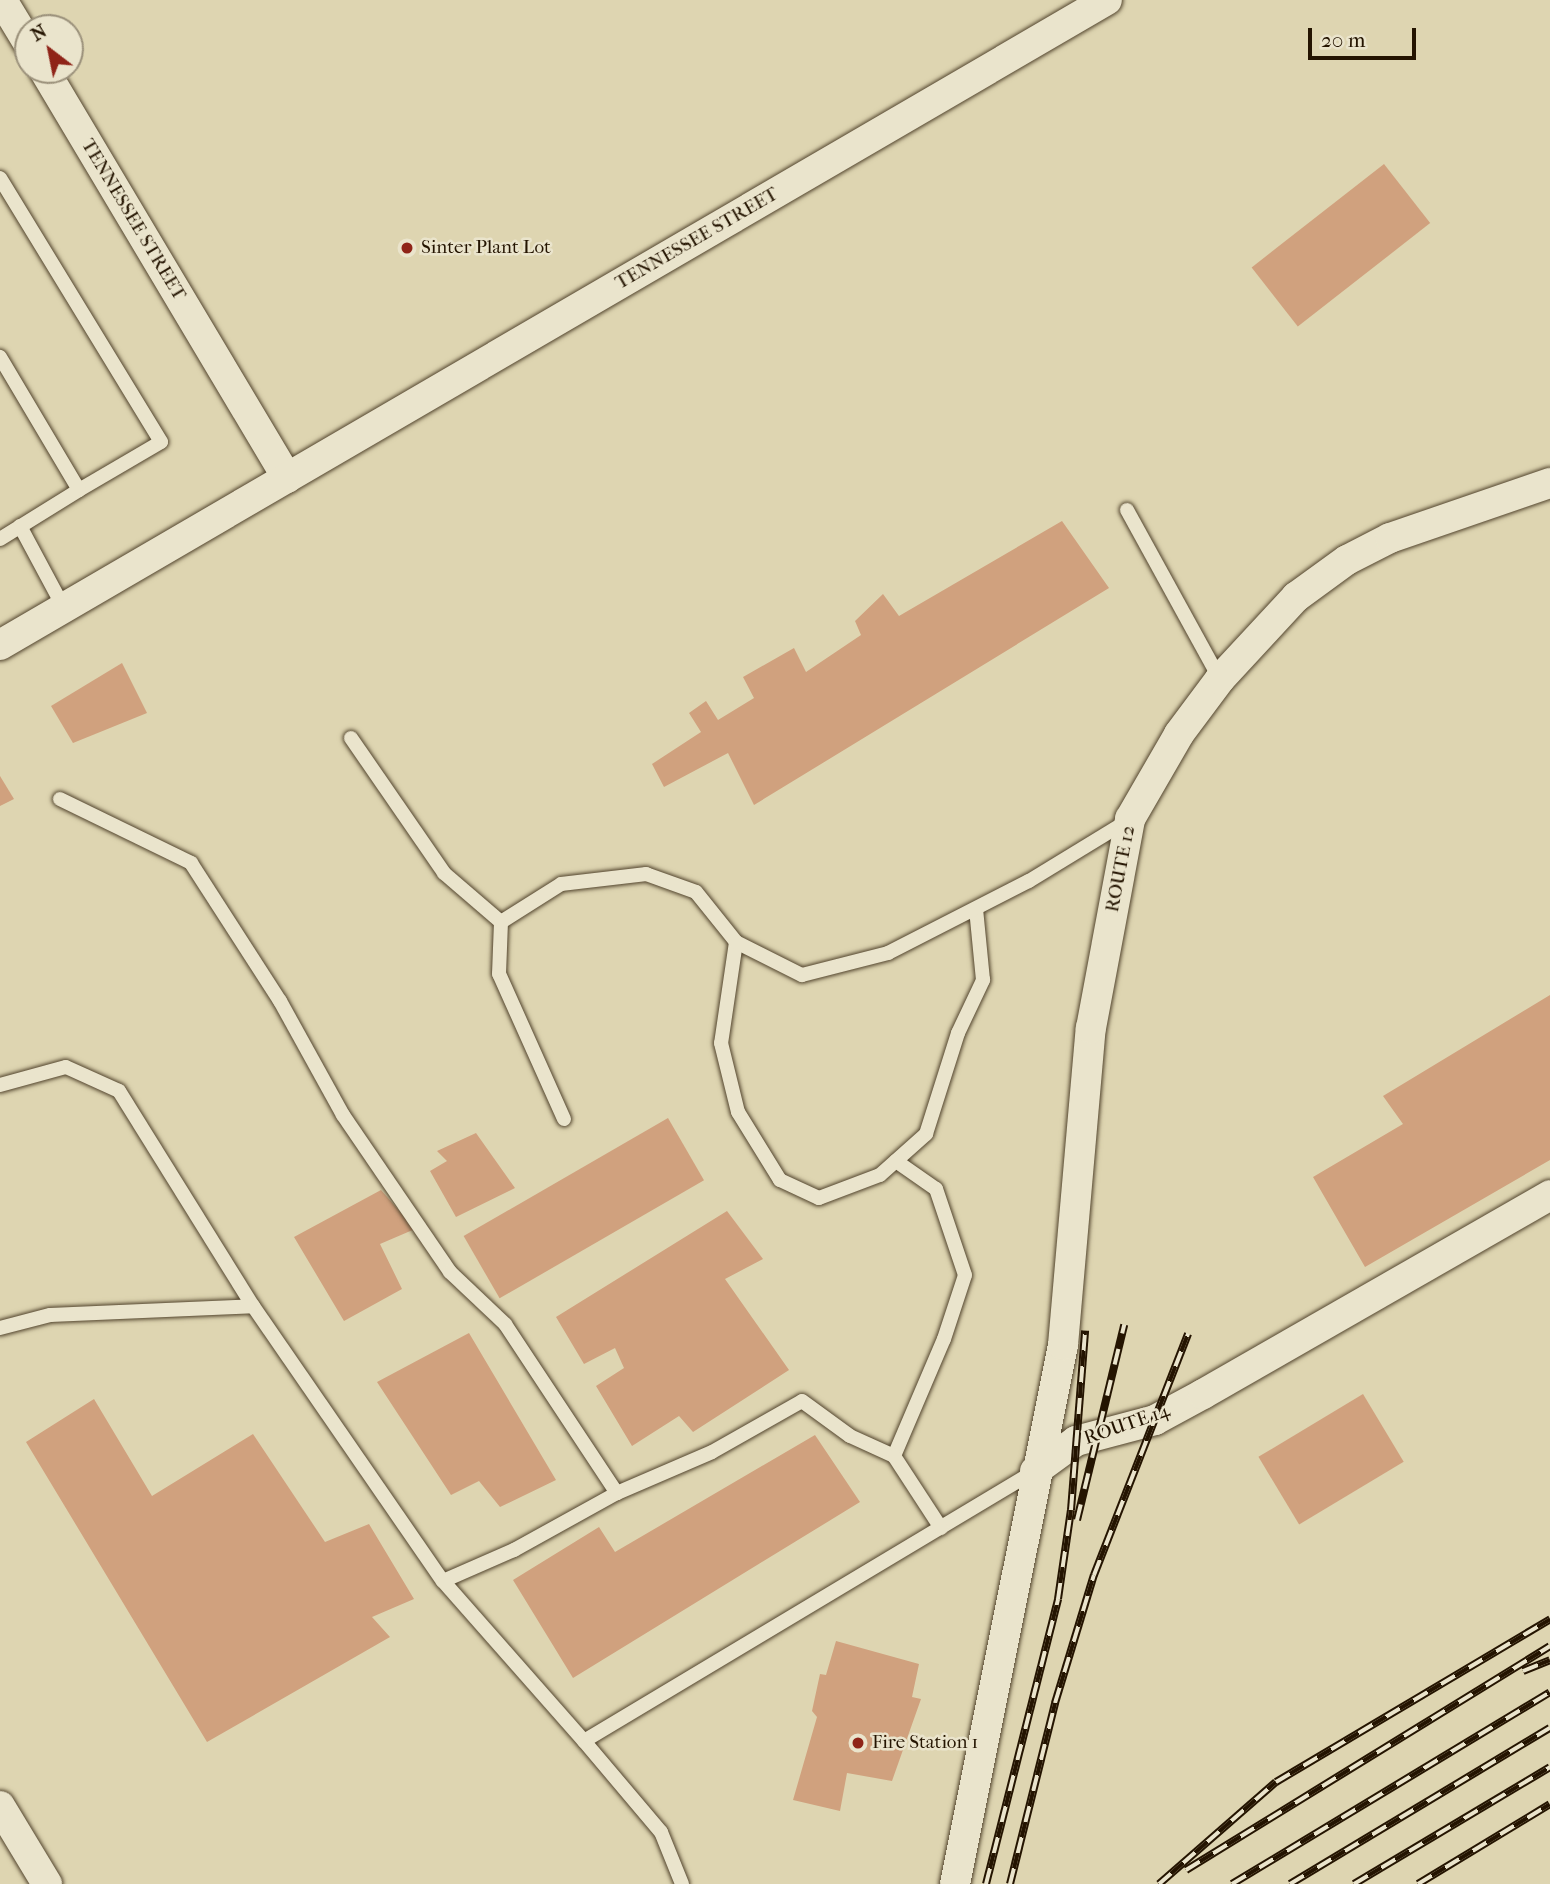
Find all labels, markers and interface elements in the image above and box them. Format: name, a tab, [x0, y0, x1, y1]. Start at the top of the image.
north arrow	[14, 14, 84, 84]
scale bar	[1312, 14, 1420, 58]
text: N	[27, 20, 51, 46]
text: 20 m	[1321, 28, 1365, 52]
street label: TENNESSEE STREET	[76, 135, 190, 305]
street label: TENNESSEE STREET	[612, 183, 782, 295]
place label: Sinter Plant Lot	[421, 237, 551, 259]
marker: Sinter Plant Lot	[399, 240, 415, 256]
street label: ROUTE 12	[1101, 824, 1141, 914]
street label: ROUTE 14	[1081, 1400, 1173, 1450]
place label: Fire Station 1	[872, 1732, 978, 1754]
marker: Fire Station 1	[850, 1735, 866, 1751]

